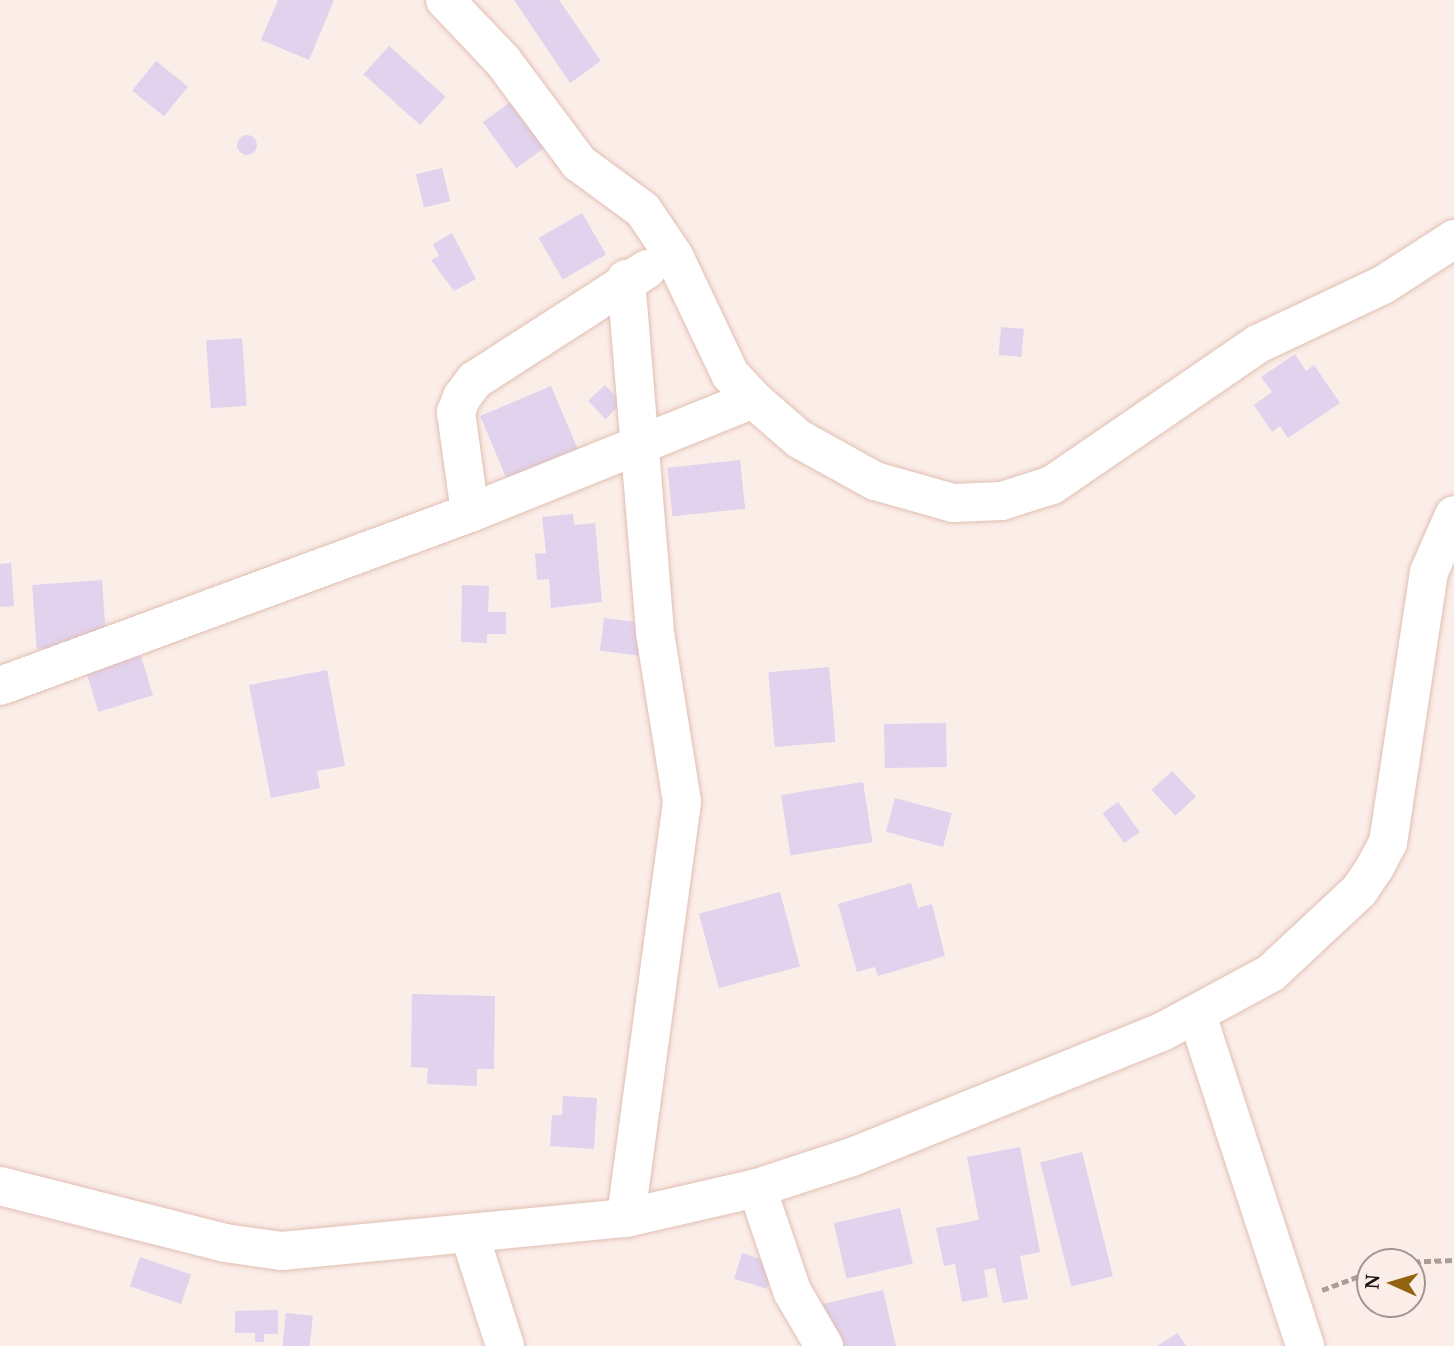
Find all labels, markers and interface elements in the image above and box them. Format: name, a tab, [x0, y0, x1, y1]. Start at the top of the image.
north arrow	[1356, 1248, 1426, 1318]
text: N	[1359, 1273, 1386, 1290]

